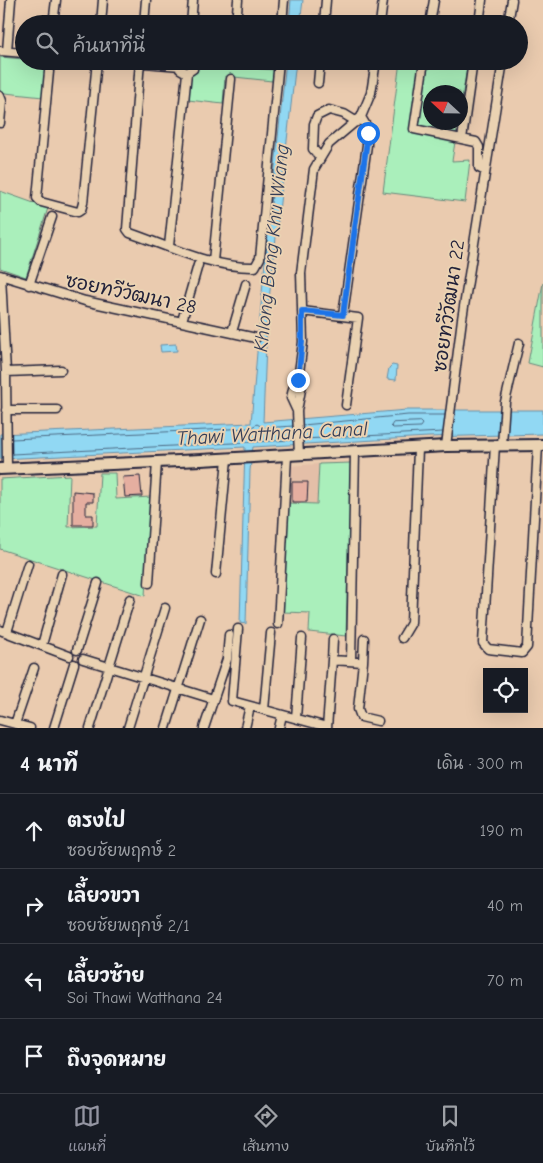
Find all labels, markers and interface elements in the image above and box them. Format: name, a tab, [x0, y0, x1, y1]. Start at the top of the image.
search box	[15, 15, 528, 70]
icon: search	[33, 29, 61, 57]
text: ค้นหาที่นี่	[73, 35, 145, 57]
north arrow	[423, 85, 468, 130]
route start	[357, 122, 380, 145]
water label: Khlong Bang Khu Wiang	[249, 143, 294, 353]
street label: ซอยทวีวัฒนา 22	[428, 238, 469, 374]
street label: ซอยทวีวัฒนา 28	[63, 268, 199, 319]
route end	[287, 369, 310, 392]
water label: Thawi Watthana Canal	[176, 417, 369, 450]
map controls	[483, 668, 528, 713]
button: locate	[483, 668, 528, 713]
text: 4 นาที	[20, 752, 78, 776]
text: เดิน · 300 m	[437, 755, 523, 773]
text: ตรงไป	[67, 810, 125, 832]
icon: ahead	[20, 817, 48, 845]
text: 190 m	[480, 822, 523, 840]
text: ซอยชัยพฤกษ์ 2	[67, 842, 176, 860]
text: เลี้ยวขวา	[67, 885, 140, 907]
icon: right	[20, 892, 48, 920]
text: 40 m	[487, 897, 523, 915]
text: ซอยชัยพฤกษ์ 2/1	[67, 917, 189, 935]
text: เลี้ยวซ้าย	[67, 965, 144, 987]
icon: left	[20, 967, 48, 995]
text: 70 m	[487, 972, 523, 990]
text: Soi Thawi Watthana 24	[67, 989, 223, 1007]
icon: arrive	[20, 1042, 48, 1070]
text: ถึงจุดหมาย	[67, 1049, 166, 1071]
tab: แผนที่	[68, 1102, 106, 1156]
tab: เส้นทาง	[243, 1102, 289, 1156]
tab: บันทึกไว้	[426, 1102, 475, 1156]

